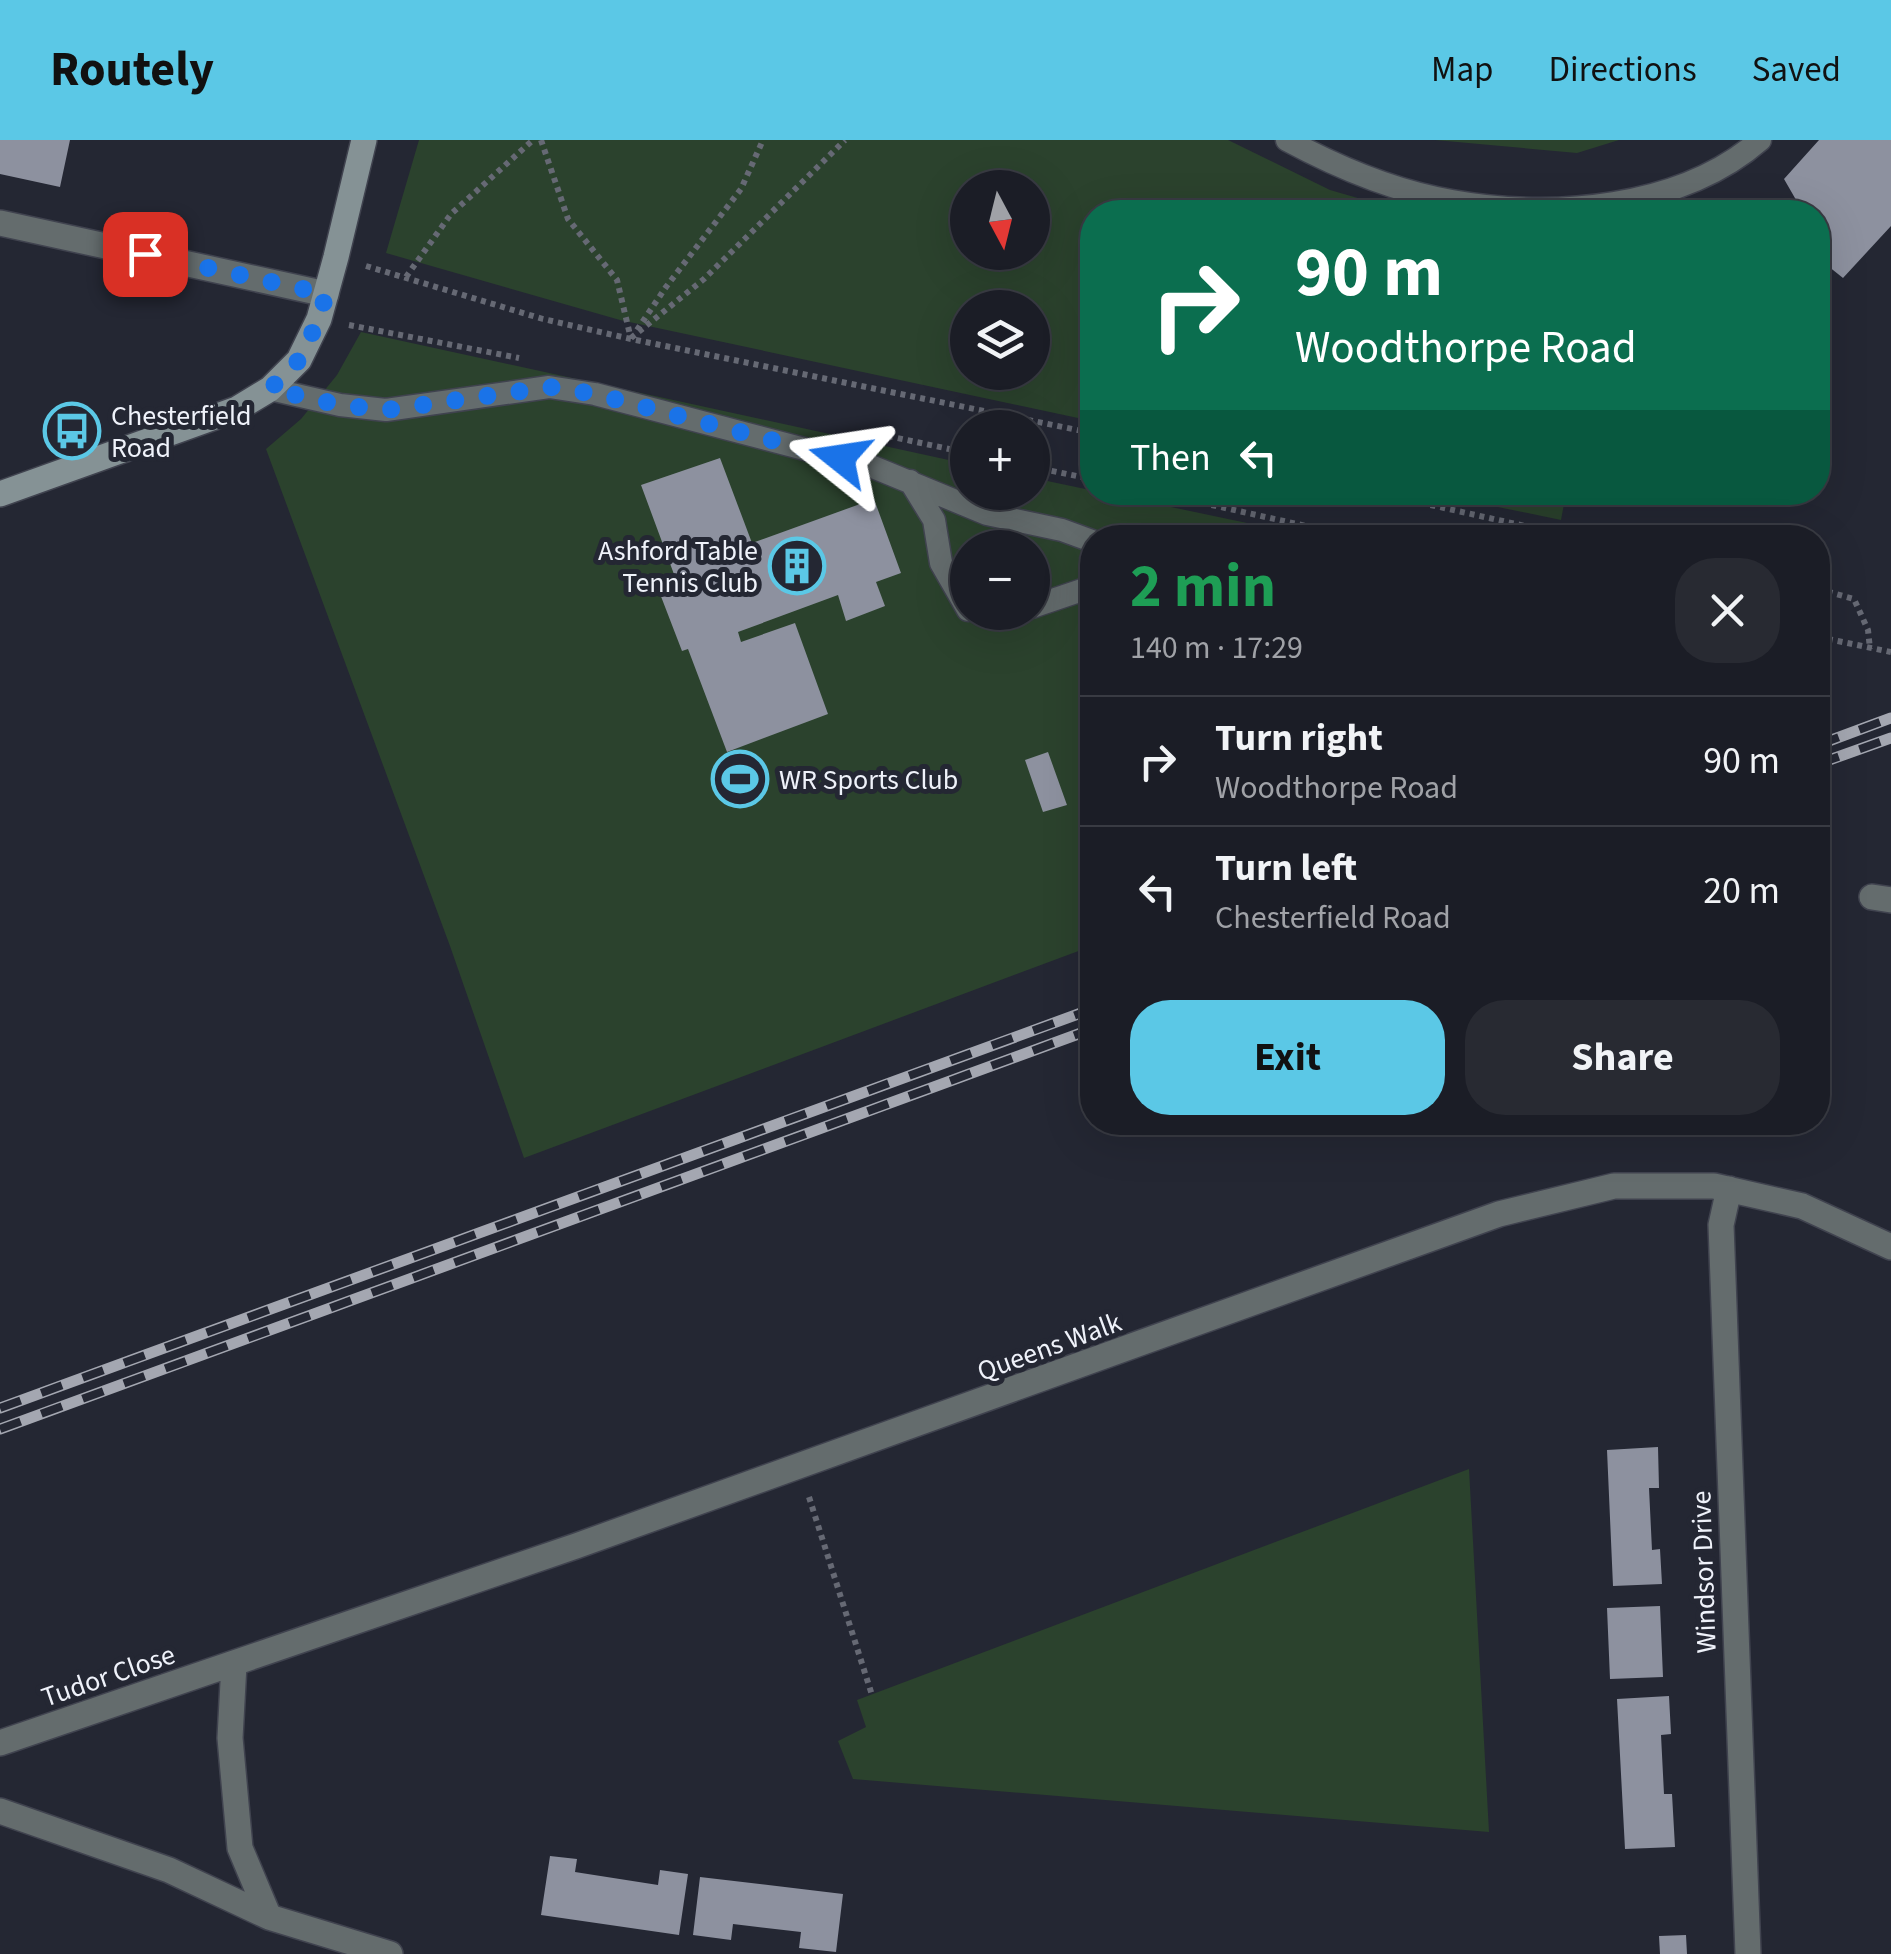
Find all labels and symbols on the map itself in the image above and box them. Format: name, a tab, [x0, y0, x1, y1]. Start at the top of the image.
north arrow	[950, 170, 1050, 270]
pin	[103, 212, 188, 297]
place label: Chesterfield Road	[111, 396, 252, 468]
bus stop icon: Chesterfield Road	[42, 401, 102, 461]
position arrow	[788, 406, 892, 510]
place label: Ashford Table Tennis Club	[598, 531, 758, 603]
building icon: Ashford Table Tennis Club	[767, 536, 827, 596]
sports icon: WR Sports Club	[710, 749, 770, 809]
place label: WR Sports Club	[779, 760, 958, 800]
street label: Queens Walk	[972, 1302, 1127, 1392]
street label: Windsor Drive	[1681, 1490, 1727, 1654]
street label: Tudor Close	[36, 1634, 180, 1717]

